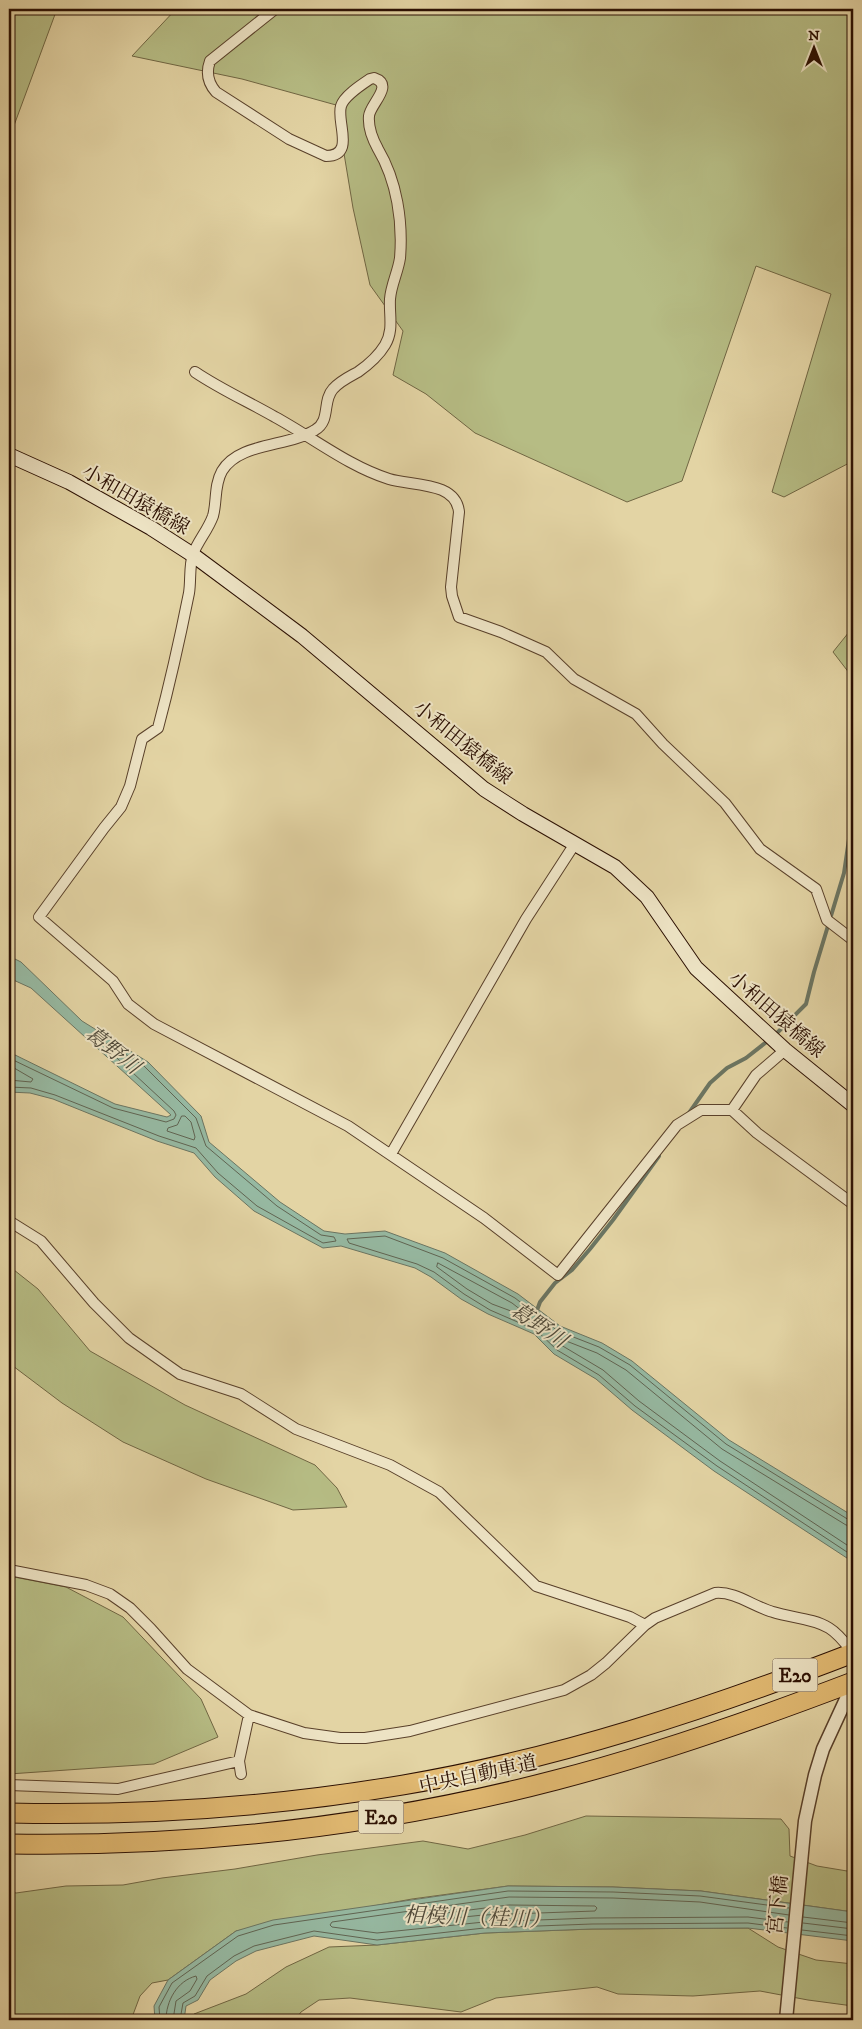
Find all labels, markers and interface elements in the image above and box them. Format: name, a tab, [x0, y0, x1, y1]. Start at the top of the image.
north arrow	[790, 22, 840, 72]
text: N	[808, 27, 820, 45]
street label: 小和田猿橋線	[77, 459, 193, 541]
street label: 小和田猿橋線	[408, 696, 517, 791]
street label: 小和田猿橋線	[723, 966, 829, 1064]
water label: 葛野川	[80, 1021, 147, 1082]
water label: 葛野川	[505, 1297, 573, 1355]
road number: E20	[772, 1658, 818, 1692]
street label: 中央自動車道	[417, 1751, 540, 1800]
road number: E20	[358, 1800, 404, 1834]
street label: 宮下橋	[763, 1874, 794, 1936]
water label: 相模川（桂川）	[403, 1902, 551, 1934]

